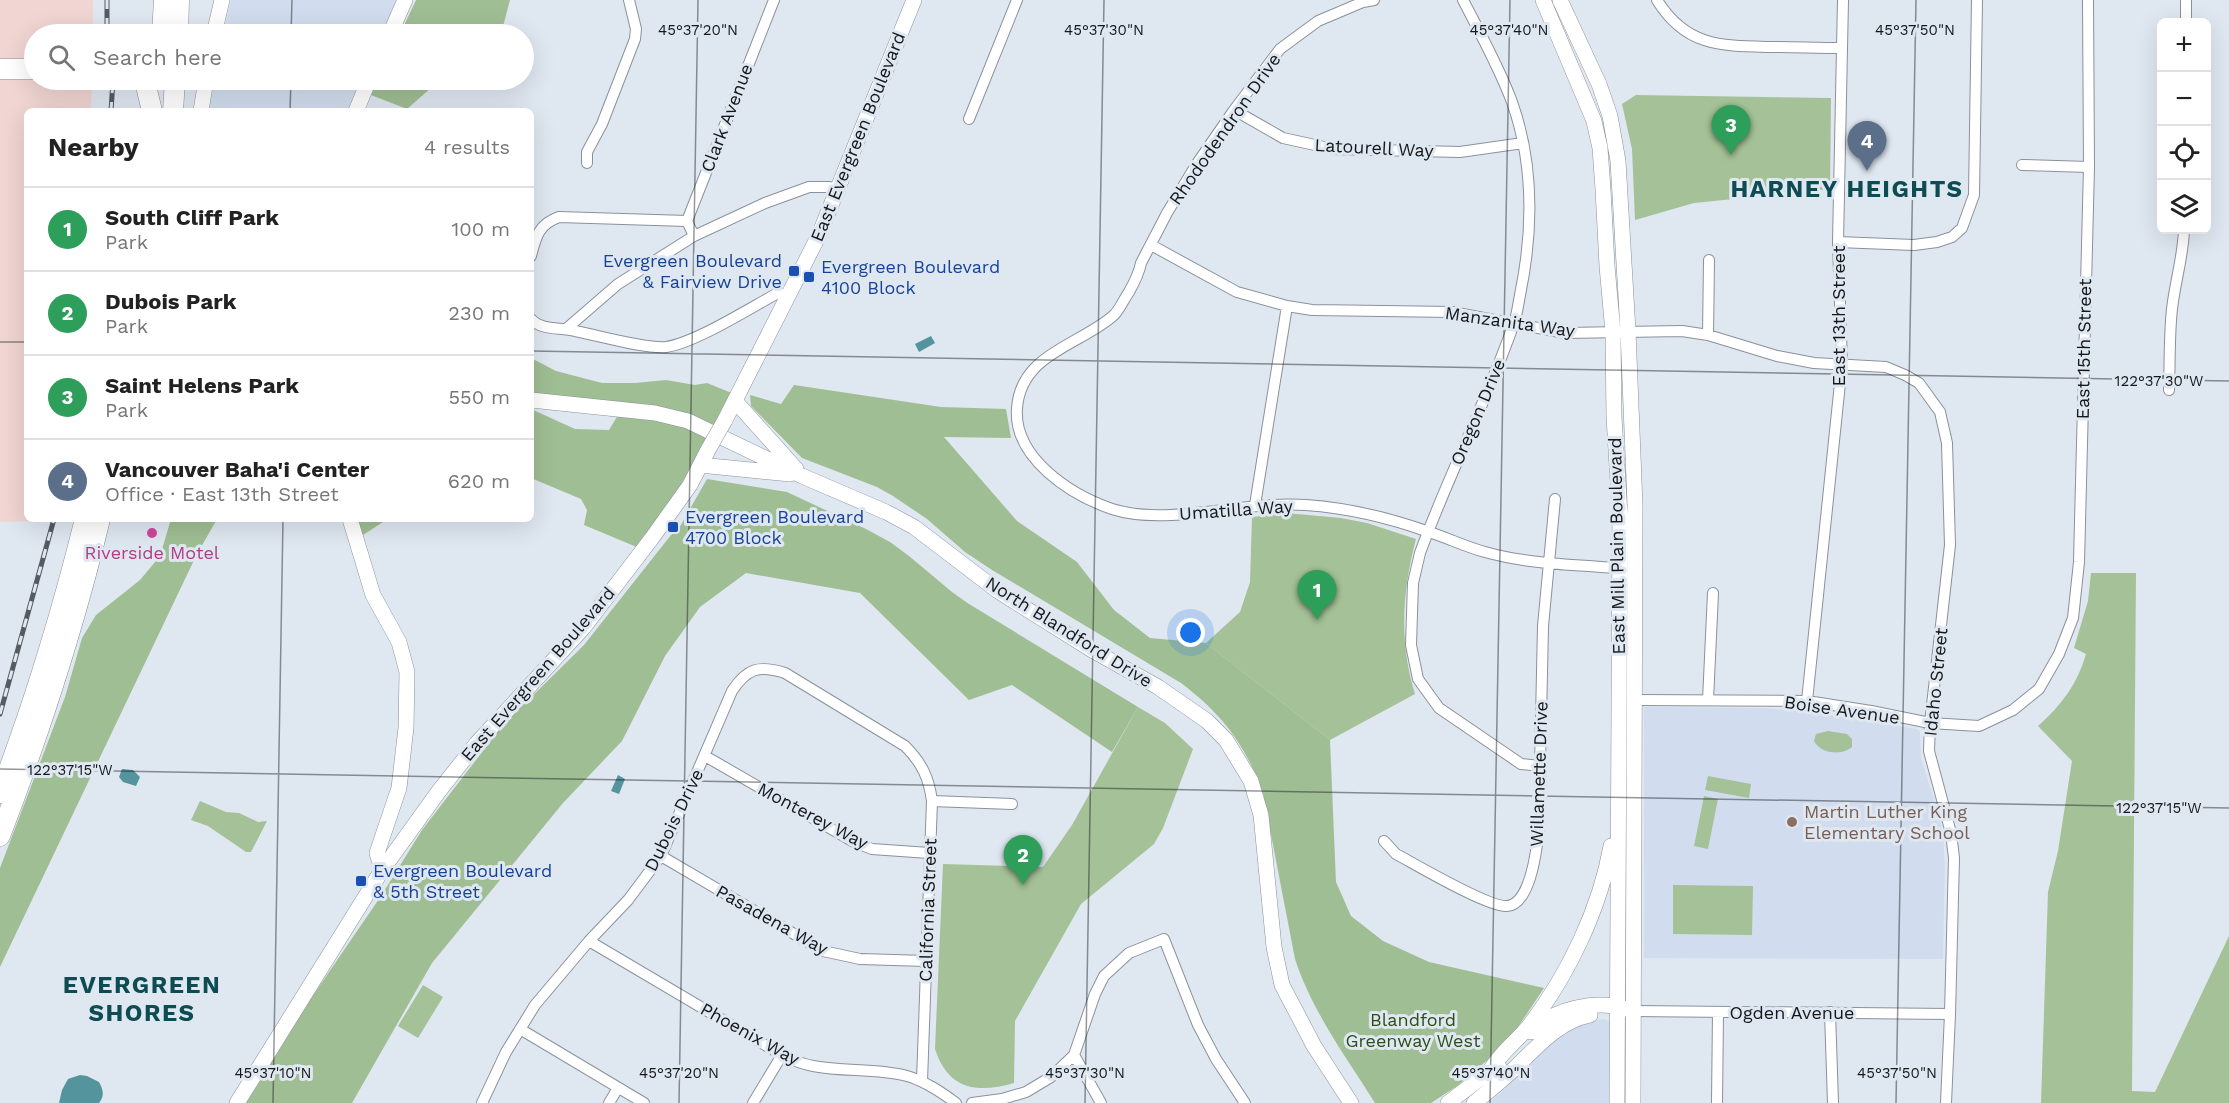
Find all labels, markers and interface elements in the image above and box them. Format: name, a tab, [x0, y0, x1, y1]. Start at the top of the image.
map controls	[2157, 18, 2211, 234]
button: +	[2157, 18, 2211, 72]
text: 45°37'20"N	[658, 21, 738, 39]
text: 45°37'30"N	[1064, 21, 1144, 39]
text: 45°37'40"N	[1469, 21, 1549, 39]
text: 45°37'50"N	[1875, 21, 1955, 39]
search box	[24, 24, 534, 90]
street label: East Evergreen Boulevard	[806, 29, 909, 245]
icon: search	[45, 41, 78, 74]
text: Search here	[93, 45, 222, 70]
street label: Rhododendron Drive	[1164, 49, 1285, 208]
street label: Clark Avenue	[696, 61, 757, 175]
button: −	[2157, 72, 2211, 126]
pin: 3	[1712, 106, 1750, 155]
pin: 4	[1848, 122, 1886, 171]
button: locate	[2157, 126, 2211, 180]
text: Nearby	[48, 132, 139, 162]
street label: Latourell Way	[1314, 134, 1435, 161]
text: 4 results	[424, 135, 510, 159]
district label: HARNEY HEIGHTS	[1730, 175, 1964, 203]
button: layers	[2157, 180, 2211, 234]
text: South Cliff Park	[105, 205, 279, 230]
text: 1	[63, 217, 72, 241]
text: 100 m	[451, 217, 510, 241]
text: Park	[105, 230, 148, 254]
street label: East 13th Street	[1828, 245, 1849, 387]
place label: Evergreen Boulevard & Fairview Drive	[603, 250, 782, 292]
place label: Evergreen Boulevard 4100 Block	[821, 256, 1000, 298]
marker: Evergreen Boulevard & Fairview Drive	[787, 264, 801, 278]
marker: Evergreen Boulevard 4100 Block	[802, 270, 816, 284]
street label: East 15th Street	[2072, 278, 2095, 420]
text: Dubois Park	[105, 289, 236, 314]
text: 2	[62, 301, 73, 325]
text: 230 m	[448, 301, 510, 325]
street label: Manzanita Way	[1444, 302, 1577, 341]
text: Park	[105, 314, 148, 338]
street label: Oregon Drive	[1446, 356, 1509, 468]
text: 122°37'30"W	[2115, 372, 2203, 390]
text: Saint Helens Park	[105, 373, 299, 398]
text: 3	[62, 385, 73, 409]
text: 550 m	[448, 385, 510, 409]
text: Park	[105, 398, 148, 422]
street label: East Mill Plain Boulevard	[1604, 437, 1629, 655]
text: Vancouver Baha'i Center	[105, 457, 369, 482]
text: 4	[61, 469, 74, 493]
text: 620 m	[448, 469, 510, 493]
text: Office · East 13th Street	[105, 482, 339, 506]
street label: Umatilla Way	[1178, 495, 1294, 524]
place label: Evergreen Boulevard 4700 Block	[685, 506, 864, 548]
marker: Evergreen Boulevard 4700 Block	[666, 520, 680, 534]
marker: Riverside Motel	[145, 526, 159, 540]
place label: Riverside Motel	[85, 542, 220, 563]
pin: 1	[1298, 570, 1336, 620]
street label: North Blandford Drive	[982, 572, 1156, 691]
street label: East Evergreen Boulevard	[456, 582, 619, 765]
your location	[1176, 618, 1205, 647]
street label: Idaho Street	[1919, 626, 1952, 737]
street label: Boise Avenue	[1783, 691, 1901, 728]
street label: Willamette Drive	[1525, 701, 1552, 847]
text: 122°37'15"W	[27, 761, 113, 779]
street label: Dubois Drive	[640, 765, 707, 874]
street label: Monterey Way	[754, 778, 873, 854]
text: 122°37'15"W	[2116, 799, 2202, 817]
place label: Martin Luther King Elementary School	[1804, 801, 1970, 843]
marker: Martin Luther King Elementary School	[1785, 815, 1799, 829]
pin: 2	[1004, 836, 1042, 885]
street label: California Street	[914, 837, 941, 982]
place label: Evergreen Boulevard & 5th Street	[373, 860, 552, 902]
marker: Evergreen Boulevard & 5th Street	[354, 874, 368, 888]
street label: Pasadena Way	[713, 880, 832, 959]
district label: EVERGREEN SHORES	[63, 971, 221, 1027]
street label: Phoenix Way	[697, 998, 804, 1070]
street label: Ogden Avenue	[1730, 1002, 1854, 1023]
park label: Blandford Greenway West	[1345, 1009, 1481, 1051]
text: 45°37'10"N	[234, 1064, 312, 1082]
text: 45°37'20"N	[639, 1064, 719, 1082]
text: 45°37'30"N	[1045, 1064, 1125, 1082]
text: 45°37'40"N	[1451, 1064, 1531, 1082]
text: 45°37'50"N	[1857, 1064, 1937, 1082]

